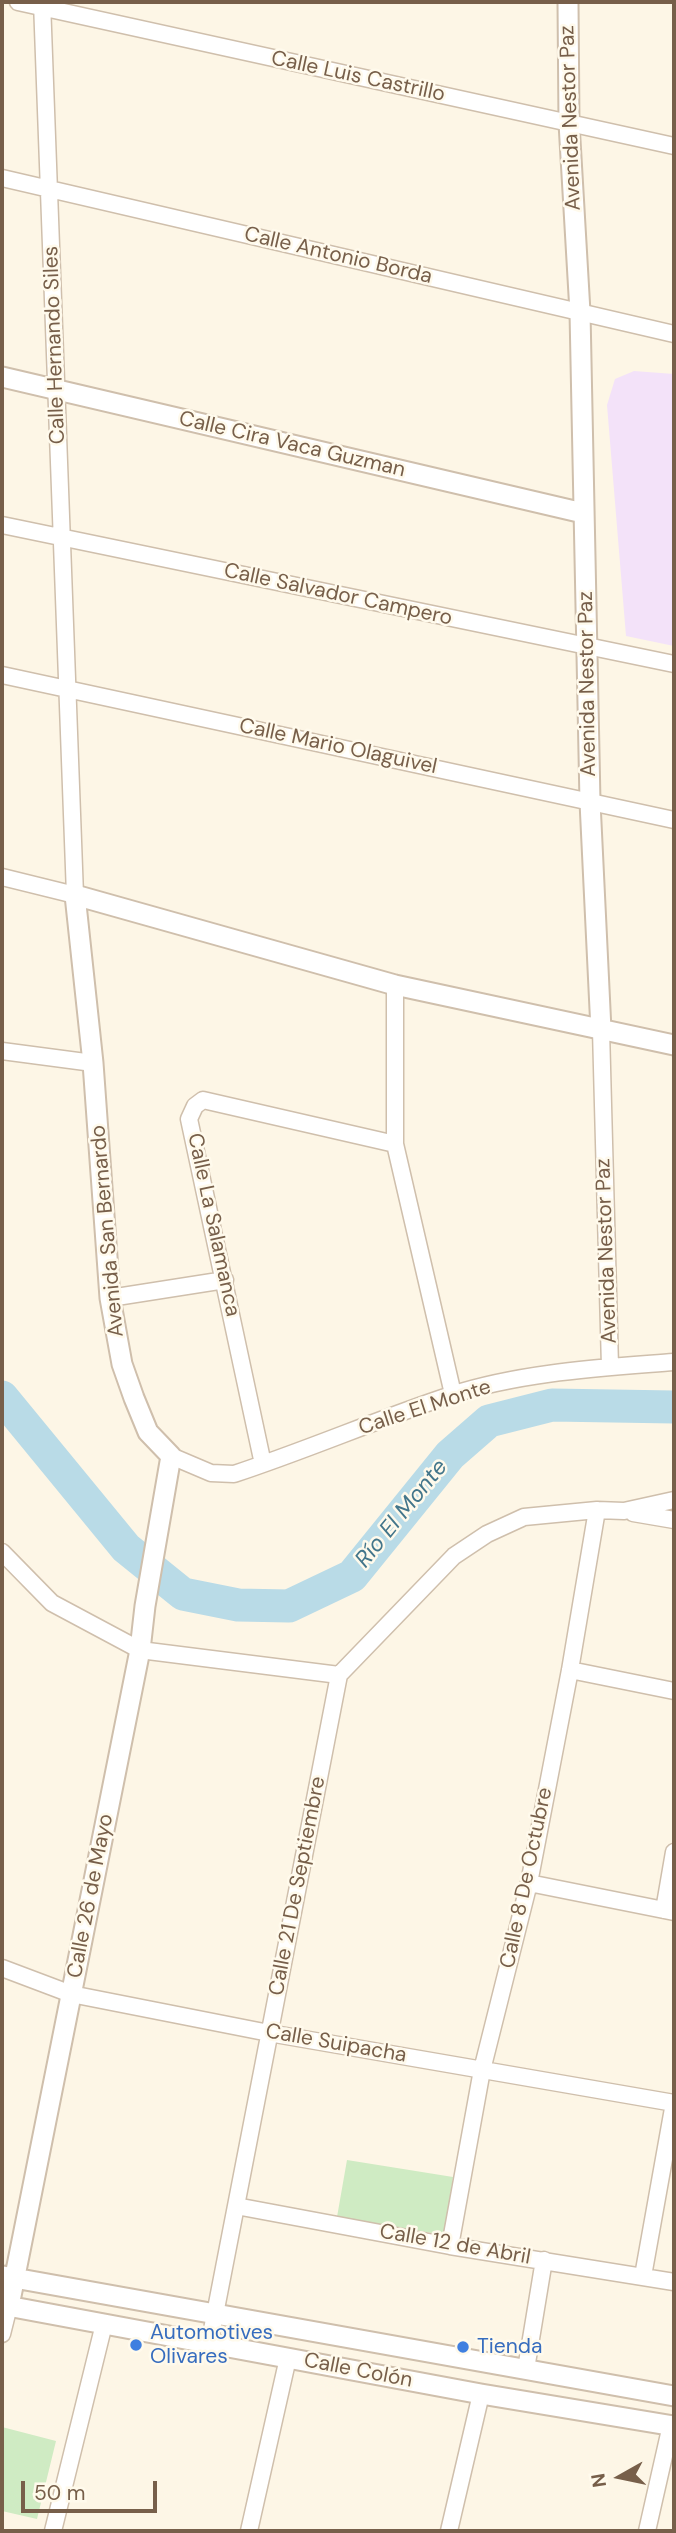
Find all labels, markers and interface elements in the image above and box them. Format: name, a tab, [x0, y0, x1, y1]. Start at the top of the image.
street label: Avenida Nestor Paz	[555, 25, 587, 211]
street label: Calle Luis Castrillo	[269, 46, 447, 108]
street label: Calle Antonio Borda	[242, 222, 434, 290]
street label: Calle Hernando Siles	[39, 245, 71, 445]
street label: Calle Cira Vaca Guzman	[176, 407, 408, 483]
street label: Calle Salvador Campero	[222, 558, 454, 632]
street label: Avenida Nestor Paz	[574, 591, 602, 777]
street label: Calle Mario Olaguivel	[237, 714, 439, 780]
street label: Avenida San Bernardo	[86, 1124, 130, 1338]
street label: Calle La Salamanca	[181, 1131, 245, 1319]
street label: Avenida Nestor Paz	[591, 1158, 623, 1344]
street label: Calle El Monte	[356, 1375, 494, 1441]
water label: Río El Monte	[350, 1454, 454, 1574]
street label: Calle 21 De Septiembre	[264, 1774, 332, 1998]
street label: Calle 8 De Octubre	[496, 1785, 558, 1971]
street label: Calle 26 de Mayo	[63, 1812, 119, 1980]
street label: Calle Suipacha	[264, 2019, 408, 2069]
street label: Calle 12 de Abril	[378, 2219, 532, 2271]
place label: Automotives Olivares	[150, 2320, 273, 2370]
place label: Tienda	[477, 2334, 542, 2360]
marker: Automotives Olivares	[128, 2337, 144, 2353]
marker: Tienda	[455, 2339, 471, 2355]
street label: Calle Colón	[302, 2348, 414, 2394]
north arrow	[585, 2442, 655, 2512]
scale bar	[24, 2466, 161, 2510]
text: N	[585, 2472, 612, 2489]
text: 50 m	[34, 2479, 85, 2507]

